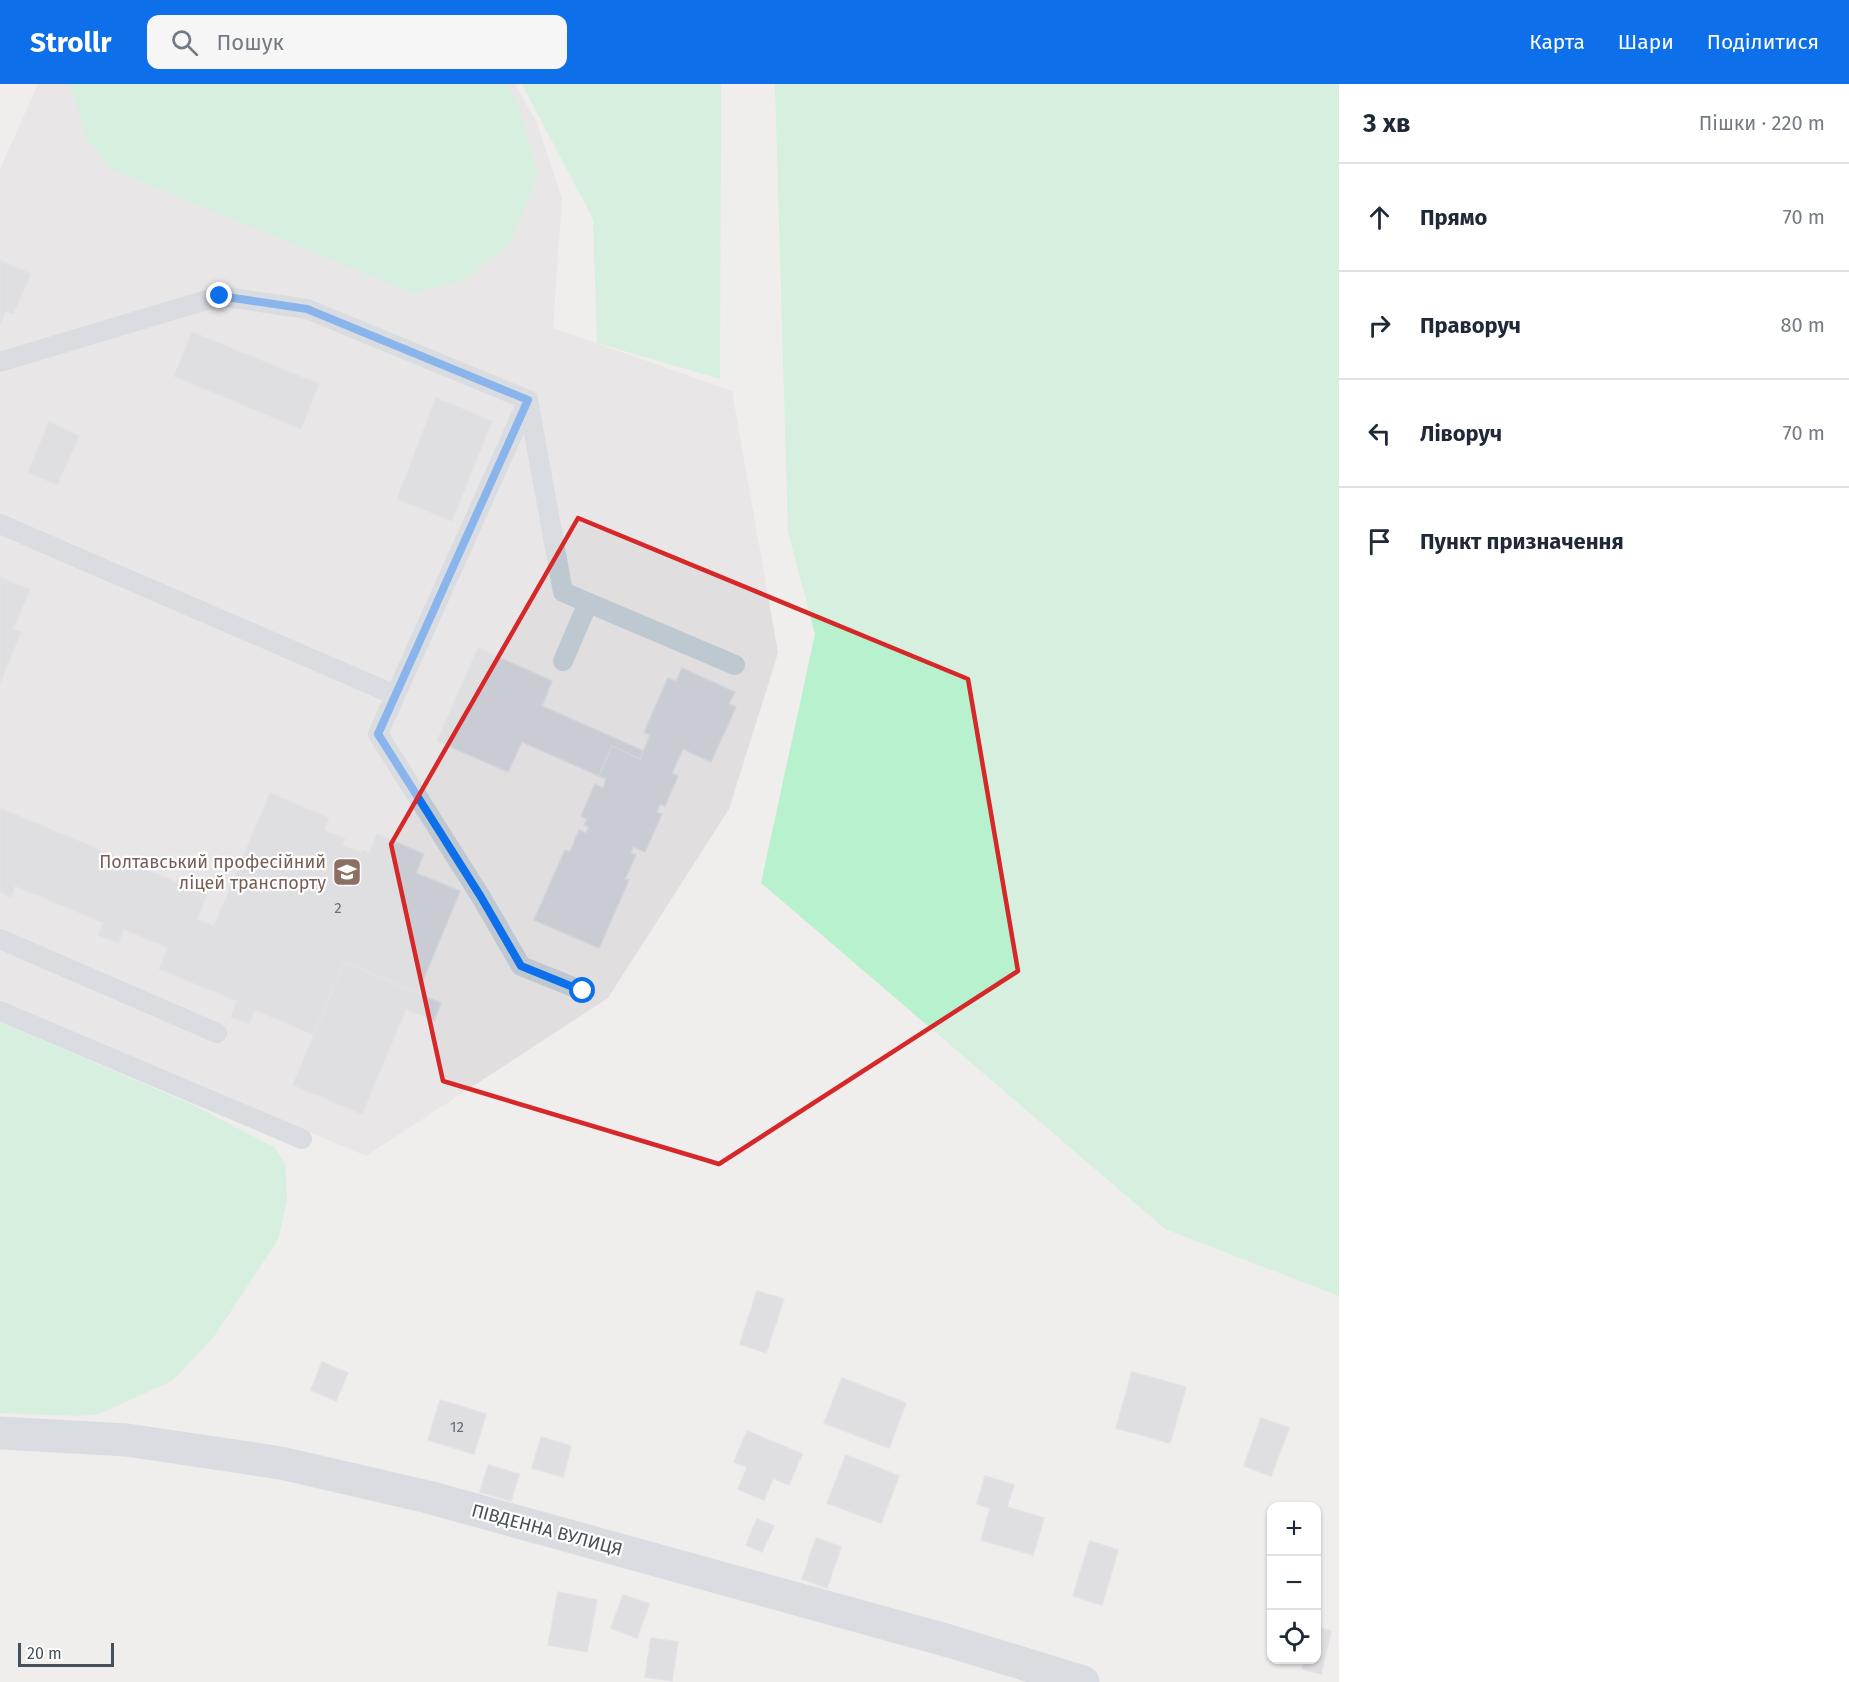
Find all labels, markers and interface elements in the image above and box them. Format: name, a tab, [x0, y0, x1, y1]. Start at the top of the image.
search box	[147, 15, 567, 69]
text: Strollr	[30, 26, 111, 59]
icon: search	[168, 26, 201, 59]
text: Пошук	[216, 29, 284, 56]
text: Карта	[1529, 29, 1585, 55]
text: Шари	[1618, 29, 1674, 55]
text: Поділитися	[1707, 29, 1819, 55]
text: 3 хв	[1363, 108, 1410, 139]
text: Пішки · 220 m	[1699, 111, 1825, 135]
icon: ahead	[1363, 201, 1396, 234]
text: Прямо	[1420, 204, 1487, 231]
text: 70 m	[1783, 205, 1825, 229]
route end	[206, 282, 232, 308]
icon: right	[1363, 309, 1396, 342]
text: Праворуч	[1420, 312, 1521, 339]
text: 80 m	[1780, 313, 1825, 337]
icon: left	[1363, 417, 1396, 450]
text: Ліворуч	[1420, 420, 1502, 447]
text: 70 m	[1783, 421, 1825, 445]
icon: arrive	[1363, 525, 1396, 558]
text: Пункт призначення	[1420, 528, 1624, 555]
place label: Полтавський професійний ліцей транспорту	[99, 851, 326, 894]
school or university icon: Полтавський професійний ліцей транспорту	[331, 856, 363, 888]
house number: 2	[334, 899, 342, 917]
route start	[569, 977, 595, 1003]
house number: 12	[450, 1418, 464, 1436]
street label: ПІВДЕННА ВУЛИЦЯ	[469, 1499, 625, 1561]
map controls	[1267, 1502, 1321, 1664]
button: +	[1267, 1502, 1321, 1556]
button: −	[1267, 1556, 1321, 1610]
button: locate	[1267, 1610, 1321, 1664]
scale bar	[18, 1640, 114, 1668]
text: 20 m	[27, 1644, 62, 1663]

